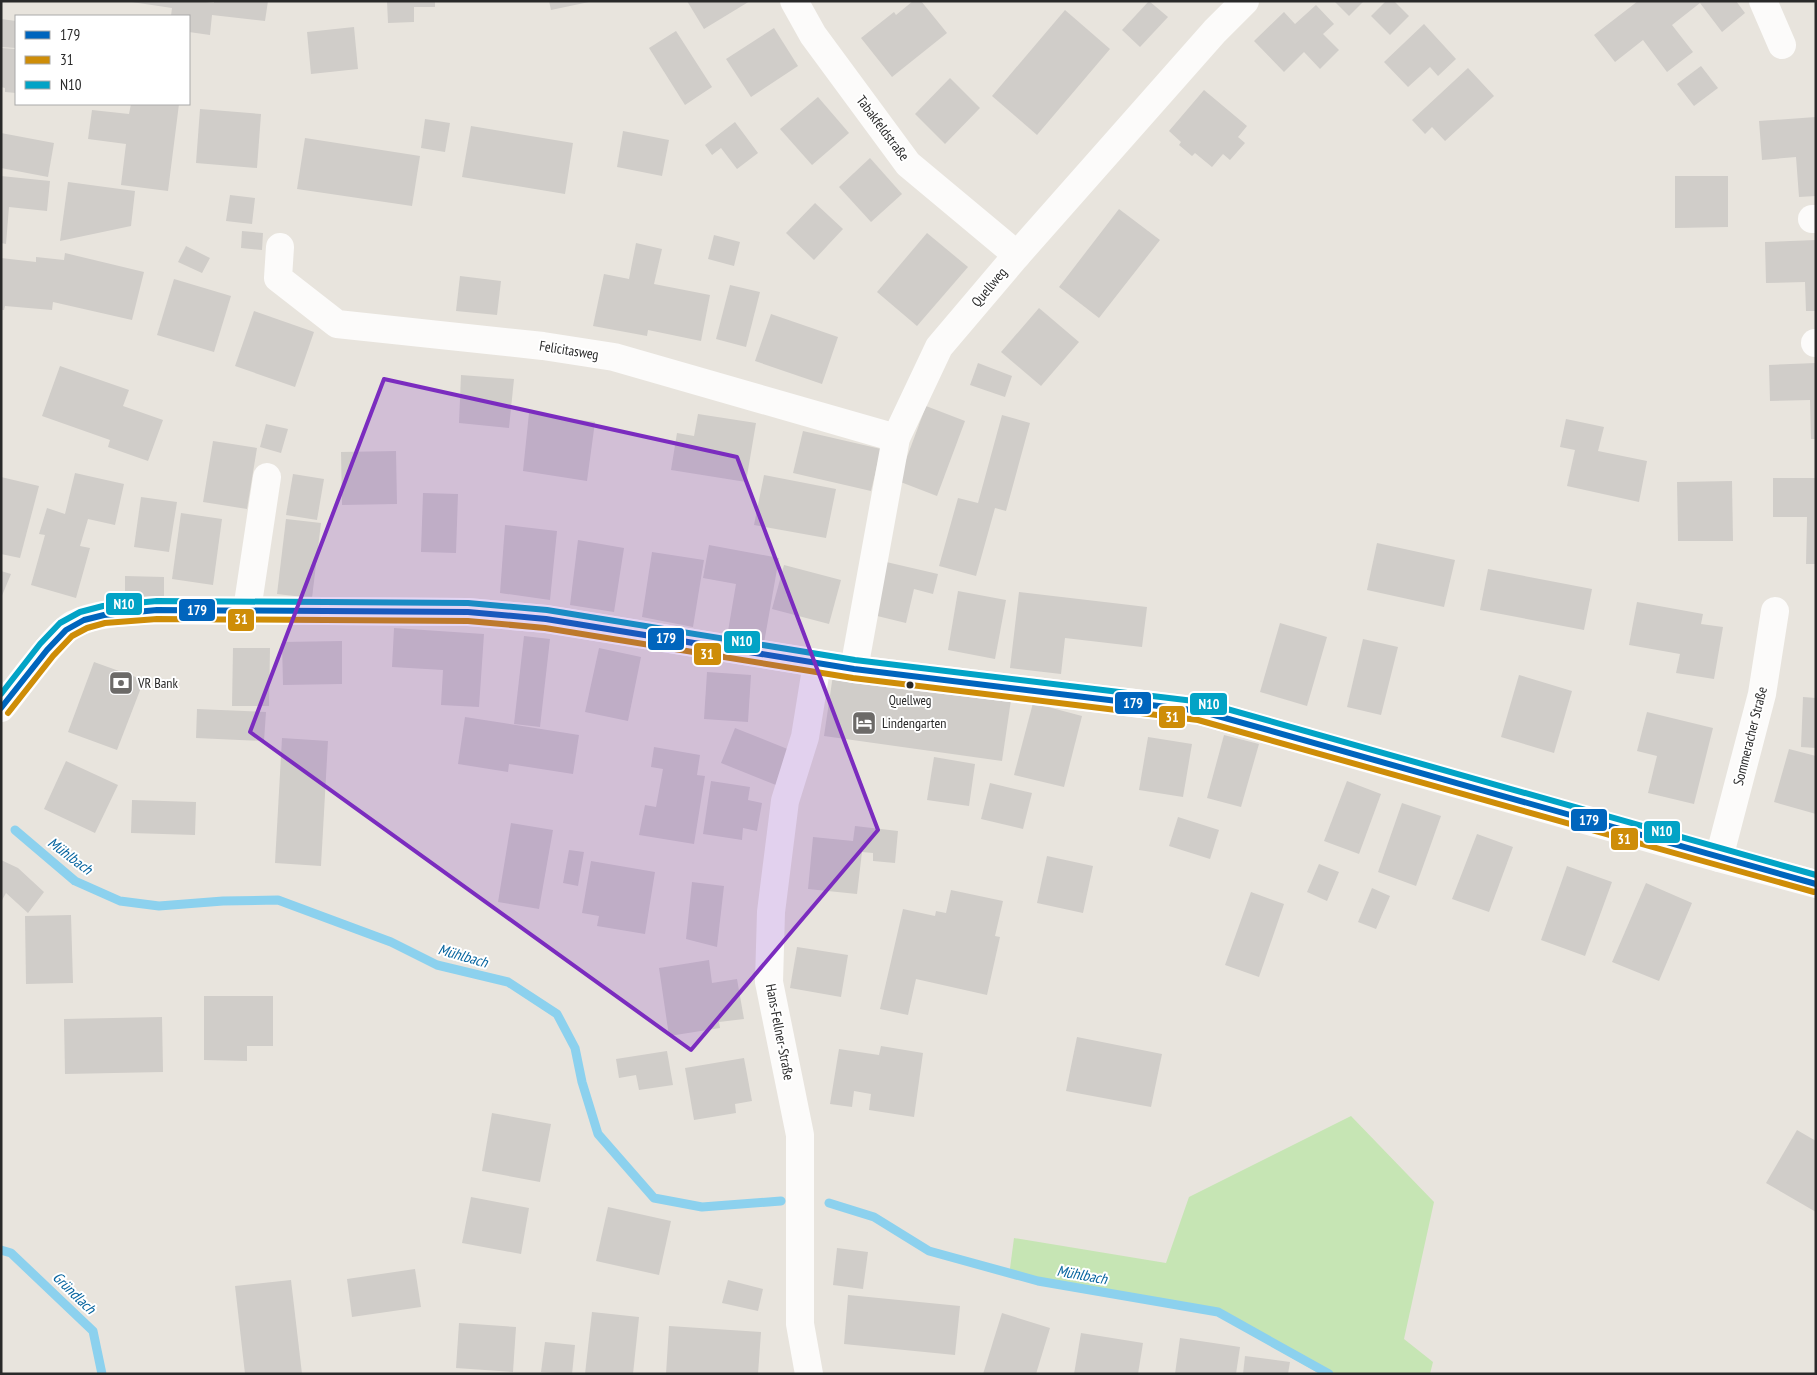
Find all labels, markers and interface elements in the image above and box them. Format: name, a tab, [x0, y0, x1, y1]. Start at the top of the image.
legend	[15, 15, 190, 105]
text: 179	[60, 25, 80, 44]
text: 31	[60, 50, 74, 69]
text: N10	[60, 75, 82, 94]
street label: Tabakfeldstraße	[853, 92, 913, 164]
street label: Quellweg	[967, 264, 1011, 310]
street label: Felicitasweg	[538, 336, 600, 364]
line badge: N10	[105, 592, 143, 616]
text: N10	[114, 595, 135, 613]
line badge: 179	[178, 598, 216, 622]
text: 179	[187, 601, 207, 619]
line badge: 31	[227, 608, 255, 632]
text: 31	[234, 610, 248, 628]
line badge: 179	[647, 627, 685, 651]
text: 179	[656, 629, 676, 647]
line badge: N10	[723, 630, 761, 654]
text: N10	[732, 632, 753, 650]
line badge: 31	[693, 642, 722, 666]
text: 31	[700, 645, 714, 663]
bank icon: VR Bank	[108, 670, 134, 696]
place label: VR Bank	[137, 674, 179, 692]
marker: Quellweg	[905, 680, 915, 690]
street label: Sommeracher Straße	[1729, 685, 1771, 787]
line badge: 179	[1114, 691, 1152, 715]
place label: Quellweg	[889, 692, 931, 709]
line badge: N10	[1189, 692, 1228, 716]
text: 179	[1123, 694, 1143, 712]
text: N10	[1199, 695, 1220, 713]
line badge: 31	[1158, 705, 1186, 729]
text: 31	[1165, 708, 1179, 726]
hotel icon: Lindengarten	[851, 710, 877, 736]
place label: Lindengarten	[882, 714, 946, 732]
line badge: 179	[1570, 808, 1608, 832]
text: 179	[1579, 811, 1599, 829]
line badge: N10	[1643, 820, 1681, 844]
text: N10	[1652, 822, 1673, 840]
line badge: 31	[1610, 827, 1639, 851]
text: 31	[1617, 830, 1631, 848]
water label: Mühlbach	[44, 833, 97, 879]
water label: Mühlbach	[436, 939, 491, 972]
street label: Hans-Fellner-Straße	[762, 982, 798, 1082]
water label: Mühlbach	[1056, 1261, 1110, 1288]
water label: Gründlach	[49, 1268, 101, 1319]

